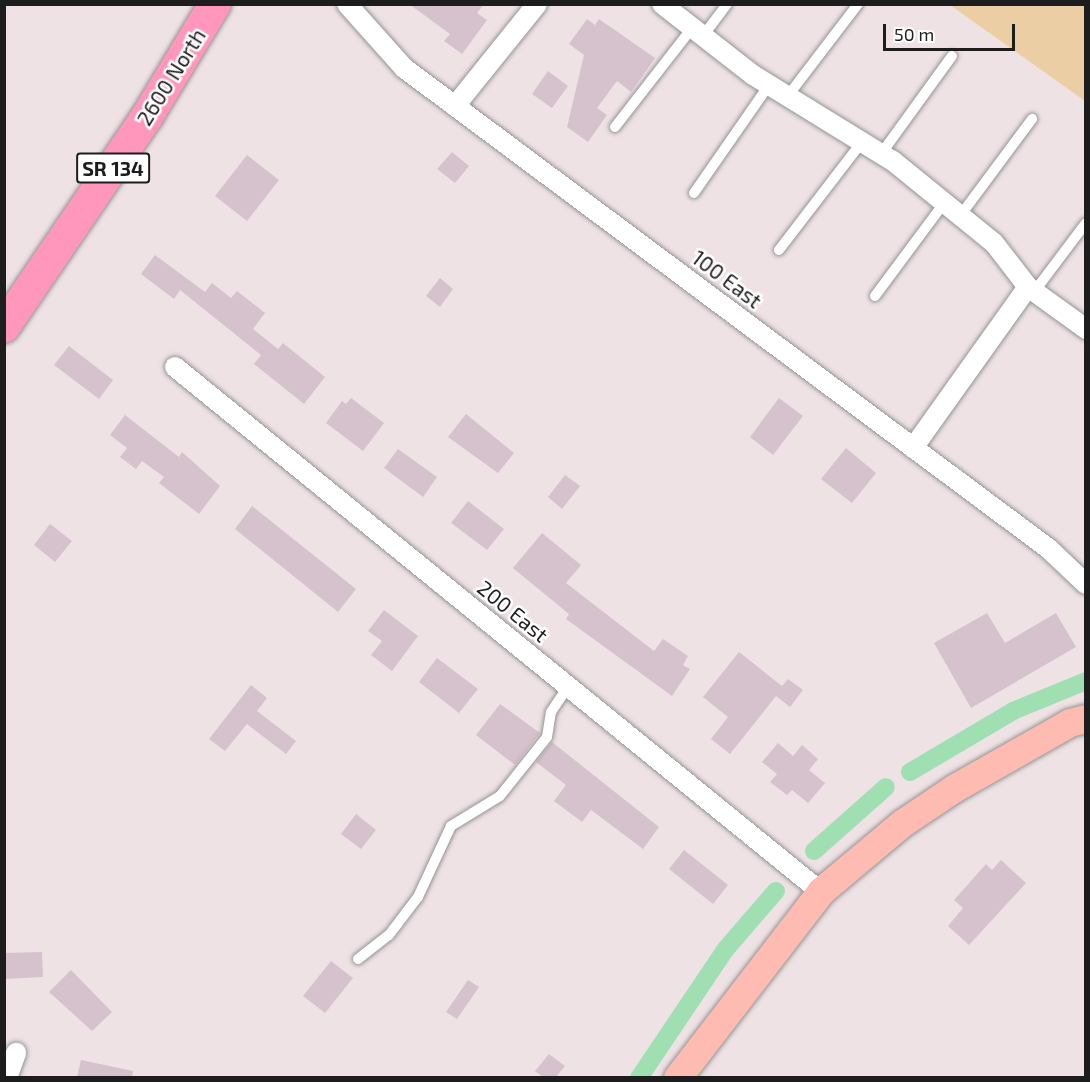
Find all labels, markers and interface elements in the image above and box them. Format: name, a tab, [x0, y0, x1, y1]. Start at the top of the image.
scale bar	[886, 12, 1018, 50]
text: 50 m	[894, 23, 934, 45]
street label: 2600 North	[131, 24, 211, 130]
road number: SR 134	[76, 151, 150, 185]
street label: 100 East	[687, 245, 767, 313]
street label: 200 East	[473, 575, 553, 647]

